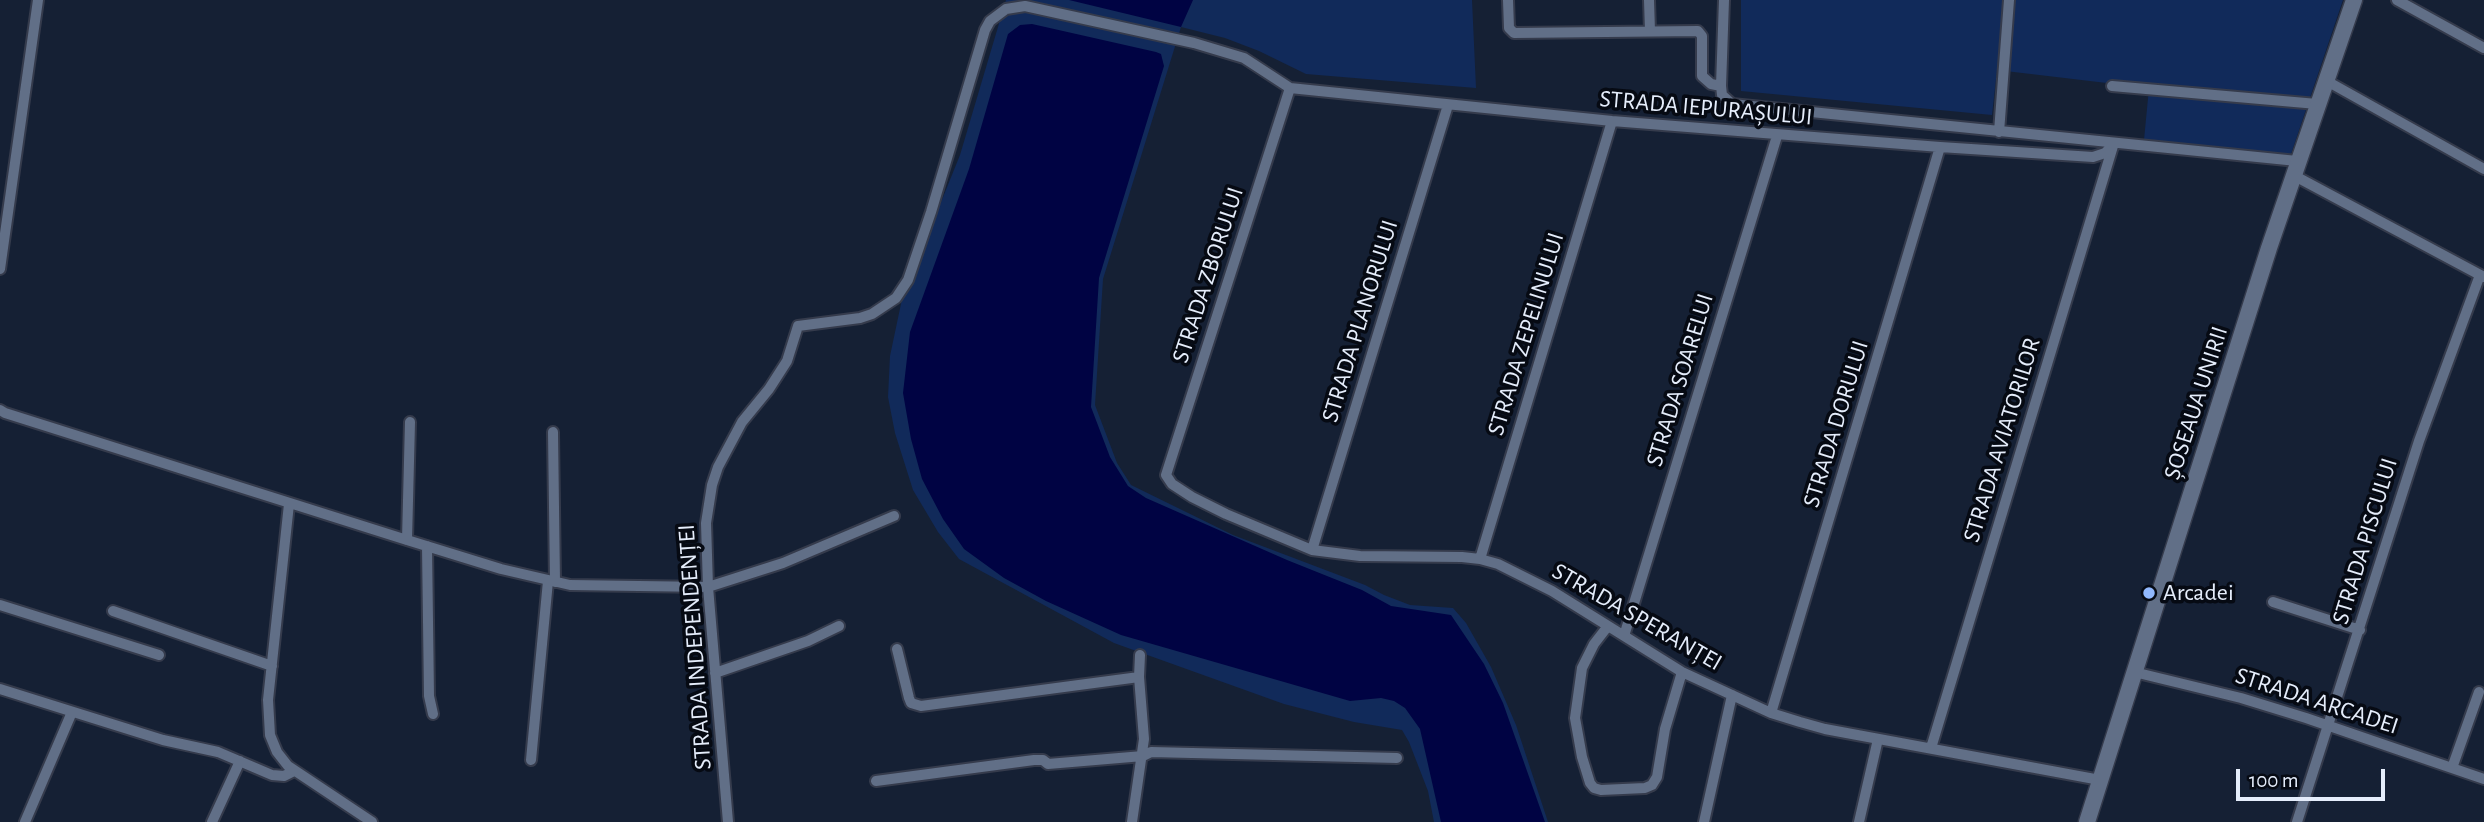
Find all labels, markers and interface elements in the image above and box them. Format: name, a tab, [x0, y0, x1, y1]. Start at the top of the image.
street label: STRADA IEPURAȘULUI	[1598, 84, 1814, 132]
street label: STRADA ZBORULUI	[1166, 184, 1250, 366]
street label: STRADA PLANORULUI	[1316, 216, 1404, 426]
street label: STRADA ZEPELINULUI	[1481, 229, 1571, 439]
street label: STRADA SOARELUI	[1640, 290, 1720, 470]
street label: ȘOSEAUA UNIRII	[2158, 323, 2234, 483]
street label: STRADA AVIATORILOR	[1957, 334, 2047, 546]
street label: STRADA DORULUI	[1797, 337, 1875, 511]
street label: STRADA PISCULUI	[2326, 454, 2404, 628]
street label: STRADA INDEPENDENȚEI	[672, 523, 718, 771]
street label: STRADA SPERANȚEI	[1547, 557, 1727, 677]
place label: Arcadei	[2163, 579, 2234, 607]
marker: Arcadei	[2141, 585, 2157, 601]
street label: STRADA ARCADEI	[2232, 661, 2402, 741]
scale bar	[2239, 756, 2388, 800]
text: 100 m	[2249, 770, 2299, 791]

